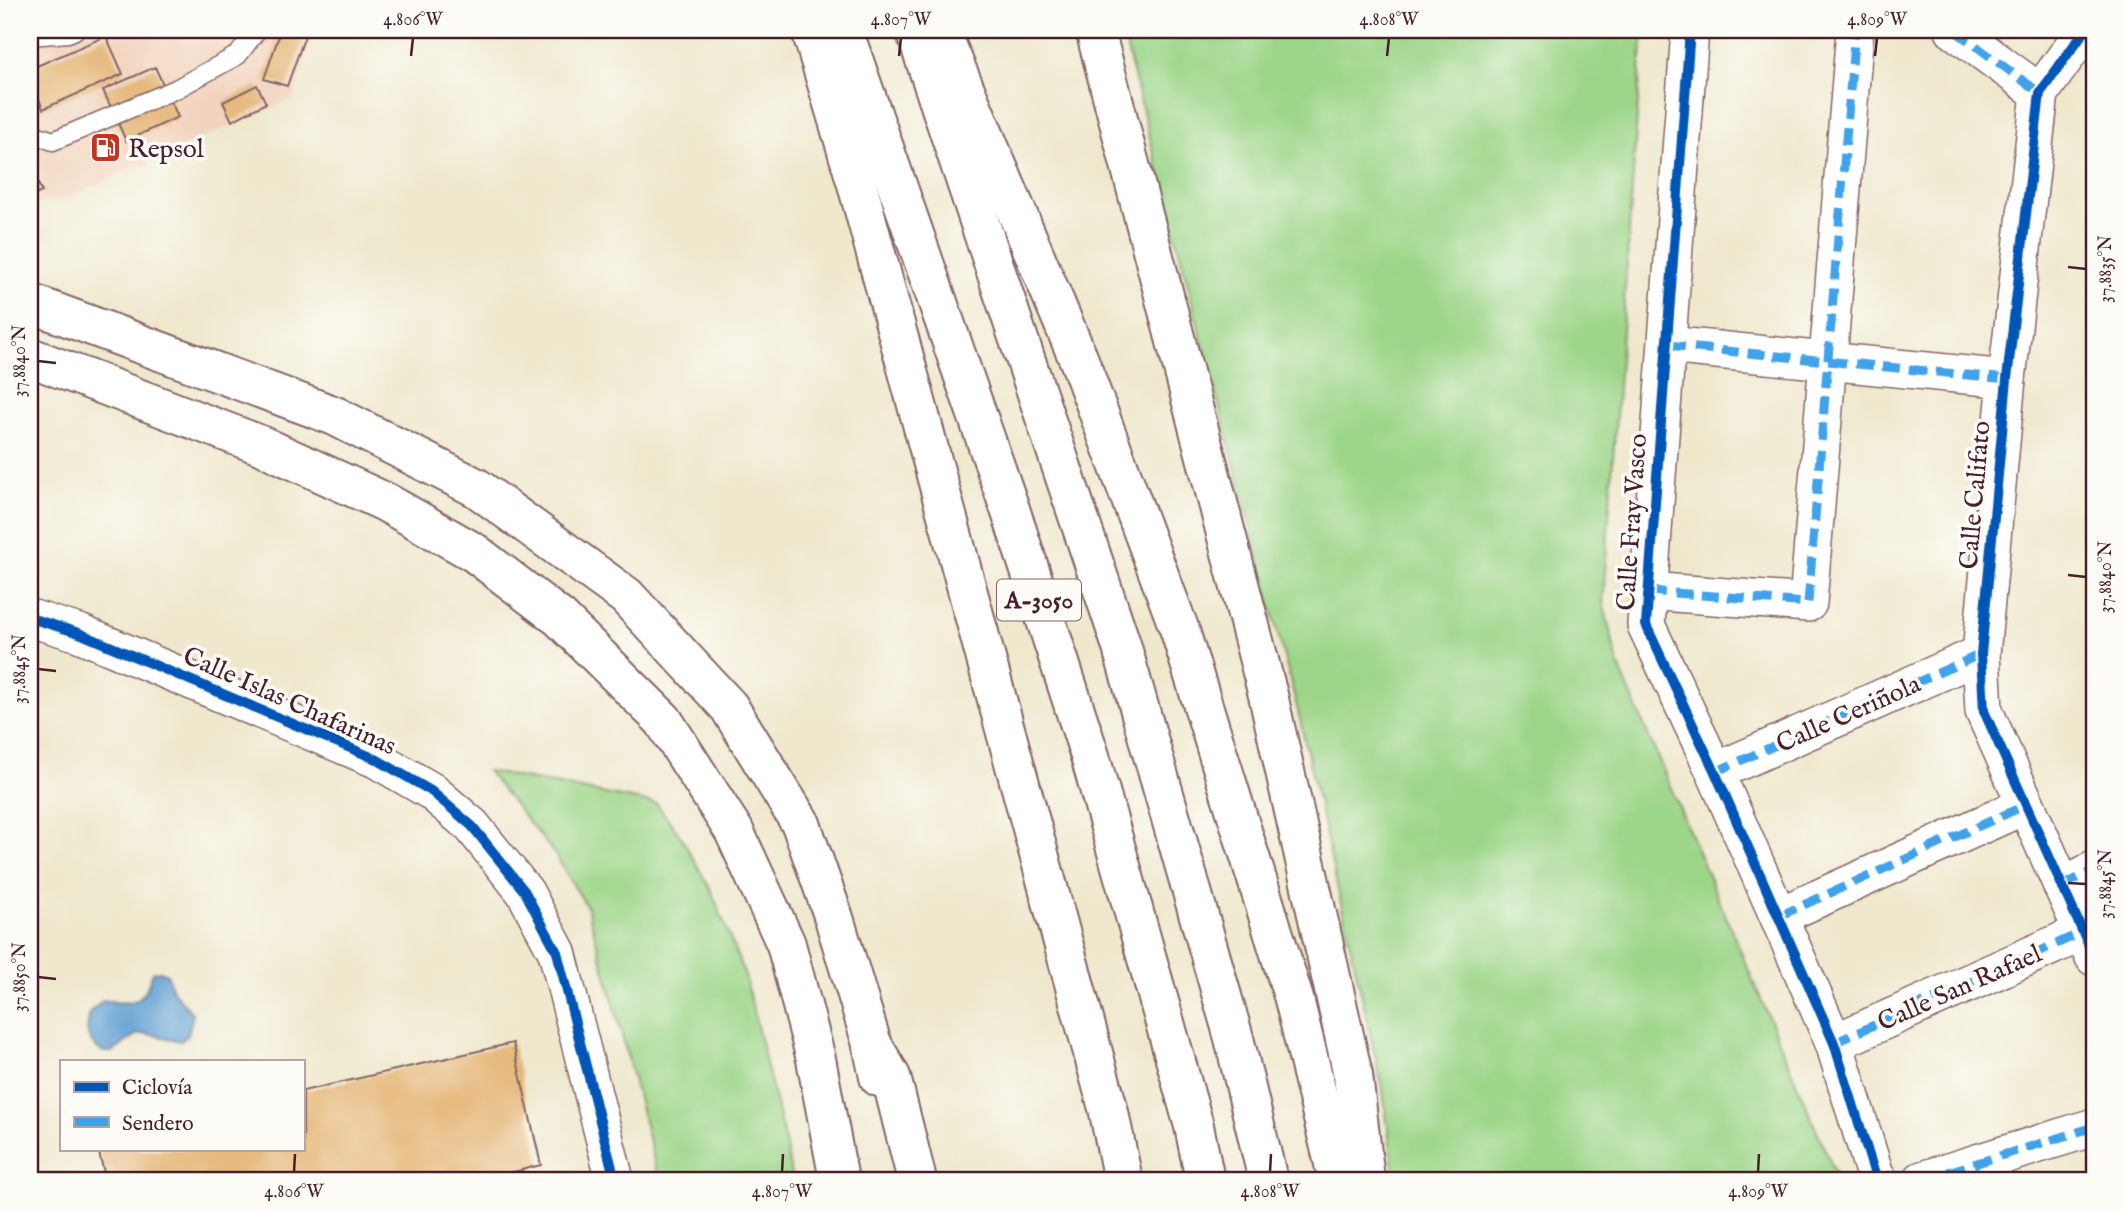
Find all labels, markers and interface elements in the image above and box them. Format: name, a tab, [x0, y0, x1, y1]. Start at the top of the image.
text: 4.806°W	[383, 9, 444, 32]
text: 4.807°W	[871, 9, 932, 32]
text: 4.808°W	[1360, 9, 1419, 32]
text: 4.809°W	[1847, 9, 1908, 32]
fuel station icon: Repsol	[88, 131, 122, 165]
place label: Repsol	[128, 133, 205, 166]
text: 37.8835°N	[2095, 235, 2118, 303]
text: 37.8840°N	[9, 325, 32, 397]
street label: Calle Califato	[1953, 419, 1998, 571]
street label: Calle Fray Vasco	[1610, 432, 1655, 612]
text: 37.8840°N	[2095, 541, 2118, 613]
road number: A-3050	[997, 580, 1081, 620]
text: 37.8845°N	[9, 634, 32, 704]
street label: Calle Islas Chafarinas	[178, 639, 401, 763]
street label: Calle Ceriñola	[1771, 668, 1927, 761]
text: 37.8845°N	[2095, 849, 2118, 919]
street label: Calle San Rafael	[1872, 937, 2048, 1039]
text: 37.8850°N	[9, 942, 32, 1012]
legend	[60, 1060, 304, 1150]
text: Ciclovía	[122, 1075, 193, 1102]
text: Sendero	[122, 1111, 193, 1138]
text: 4.806°W	[264, 1181, 325, 1204]
text: 4.807°W	[752, 1181, 813, 1204]
text: 4.808°W	[1241, 1181, 1300, 1204]
text: 4.809°W	[1728, 1181, 1789, 1204]

